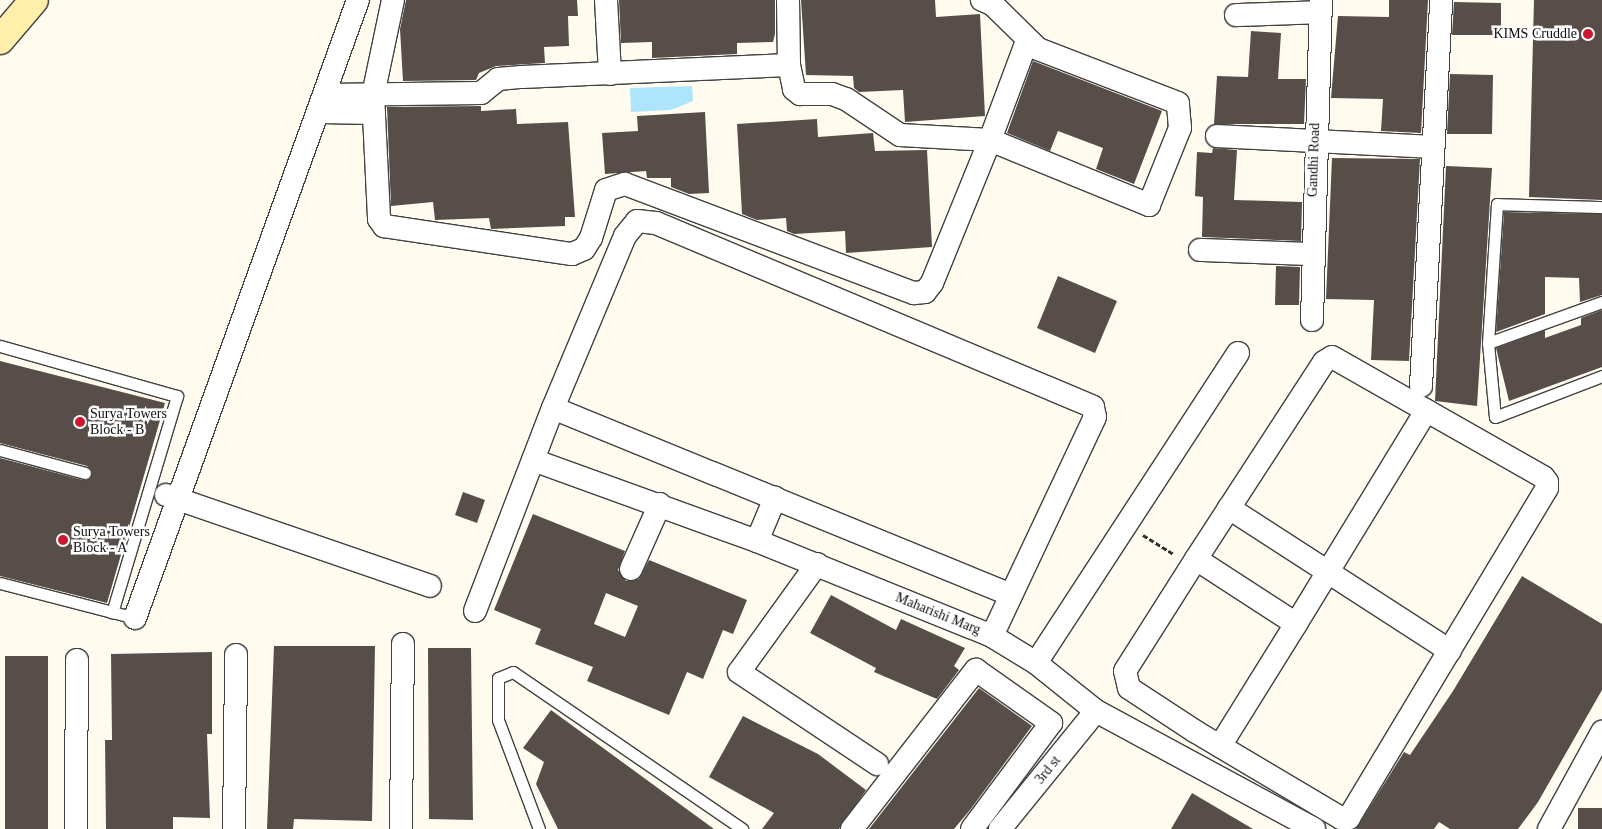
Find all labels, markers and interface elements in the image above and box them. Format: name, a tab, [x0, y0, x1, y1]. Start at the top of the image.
place label: KIMS Cruddle	[1493, 26, 1577, 42]
marker: KIMS Cruddle	[1581, 27, 1595, 41]
street label: Gandhi Road	[1304, 123, 1324, 197]
place label: Surya Towers Block - B	[90, 406, 167, 438]
marker: Surya Towers Block - B	[74, 416, 86, 428]
place label: Surya Towers Block - A	[73, 524, 150, 556]
marker: Surya Towers Block - A	[57, 534, 69, 546]
street label: Maharishi Marg	[893, 589, 983, 639]
street label: 3rd st	[1032, 752, 1064, 788]

